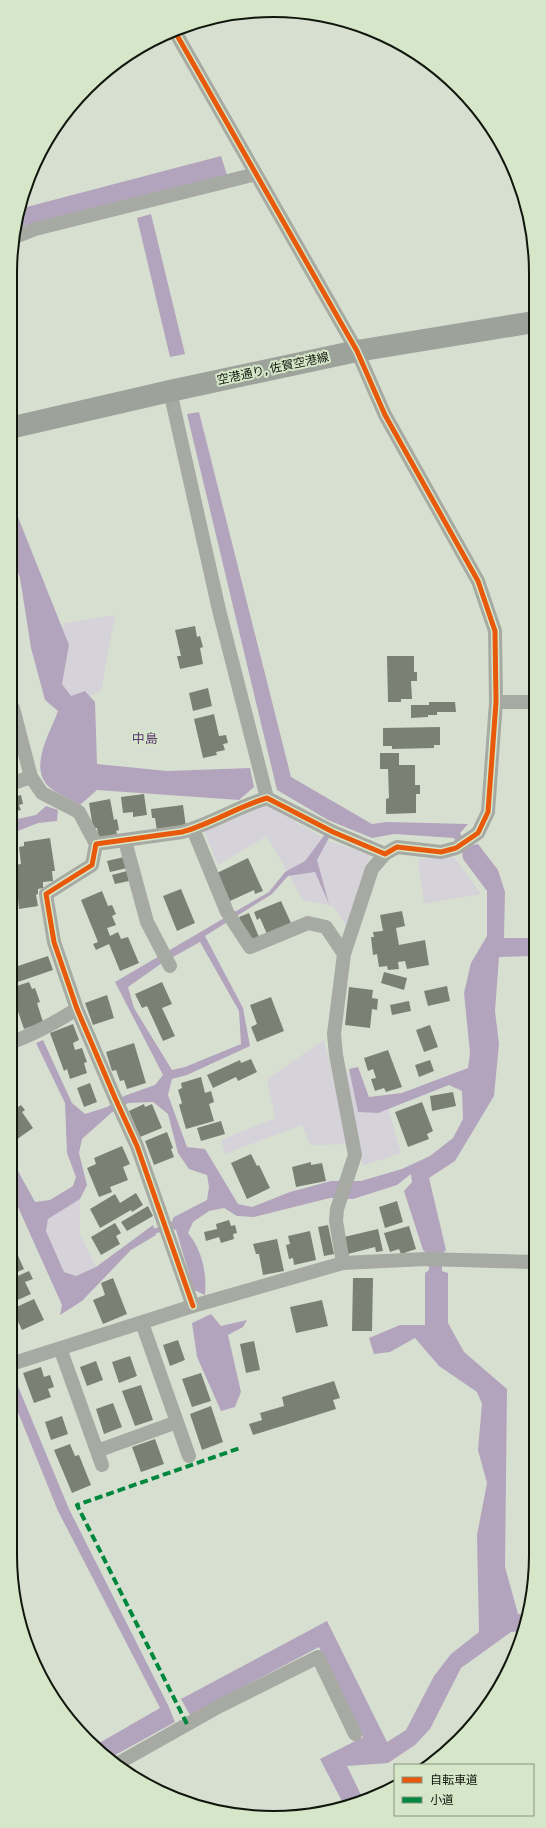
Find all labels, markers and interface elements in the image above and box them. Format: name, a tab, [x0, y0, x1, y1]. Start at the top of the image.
street label: 空港通り, 佐賀空港線	[216, 350, 330, 388]
district label: 中島	[132, 731, 158, 747]
legend	[394, 1764, 534, 1816]
text: 自転車道	[430, 1773, 478, 1788]
text: 小道	[430, 1793, 454, 1808]

